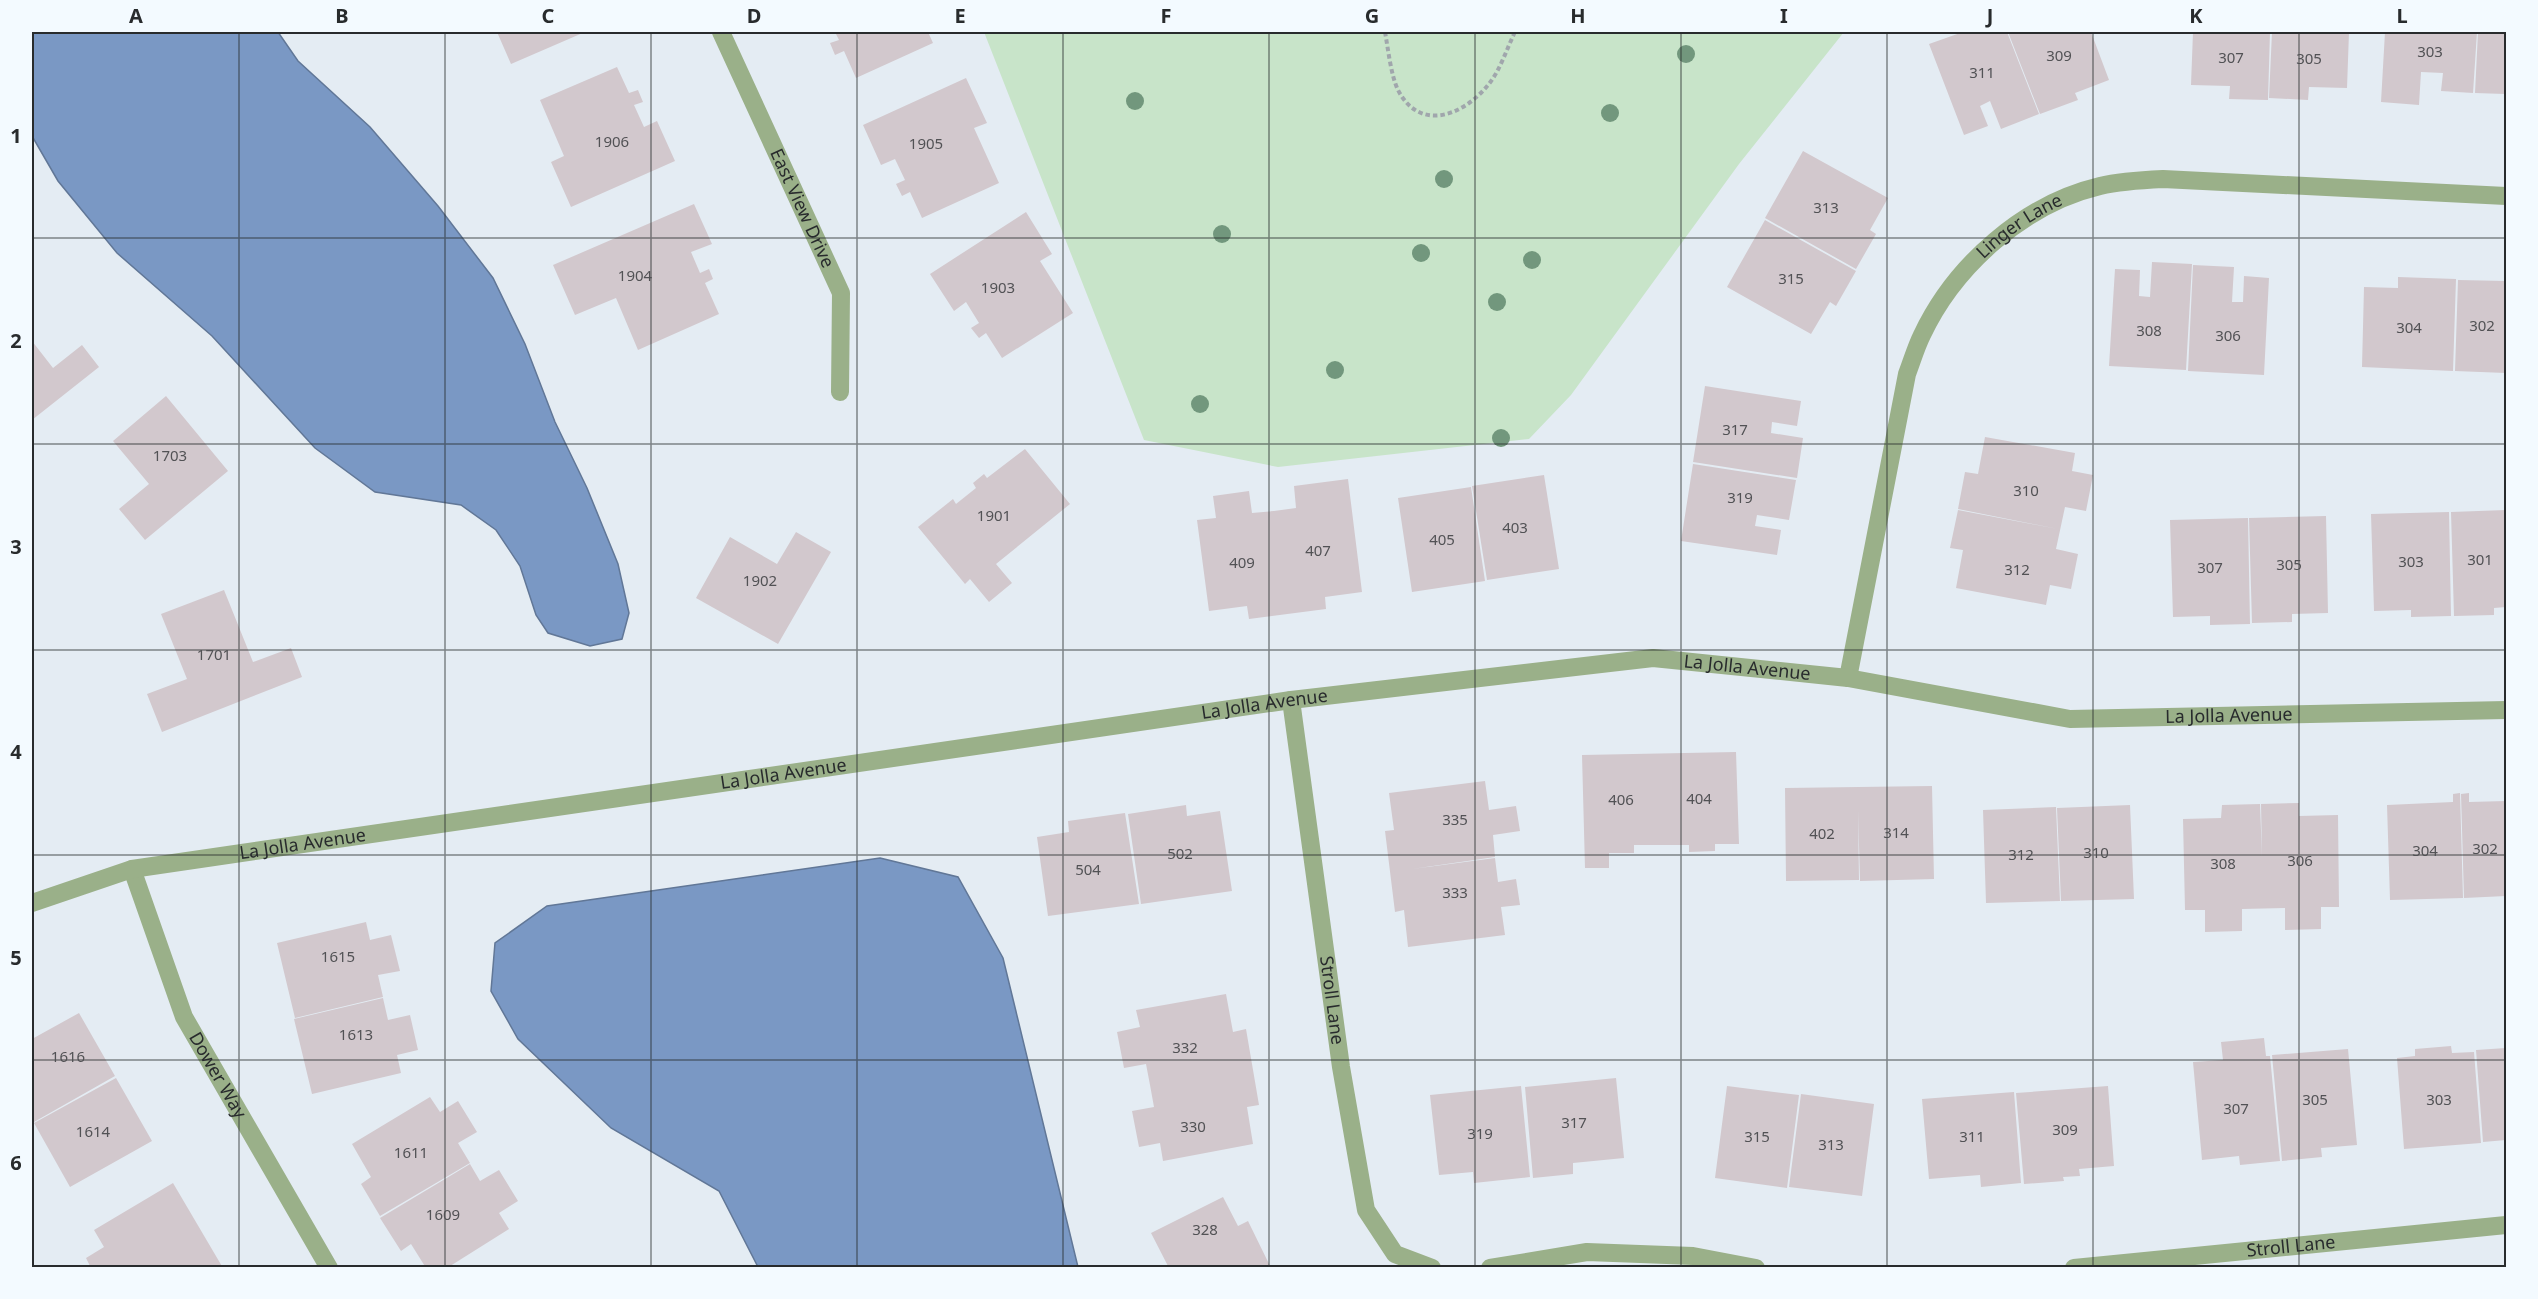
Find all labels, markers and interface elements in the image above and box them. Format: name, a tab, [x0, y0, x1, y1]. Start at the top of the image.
text: A	[129, 2, 143, 29]
text: B	[335, 2, 349, 29]
text: C	[542, 2, 555, 29]
text: D	[747, 2, 761, 29]
text: E	[954, 2, 966, 29]
text: F	[1161, 2, 1171, 29]
text: G	[1365, 2, 1379, 29]
text: H	[1570, 2, 1586, 29]
text: I	[1780, 2, 1788, 29]
text: J	[1985, 2, 1993, 29]
text: K	[2189, 2, 2203, 29]
text: L	[2396, 2, 2408, 29]
house number: 303	[2417, 41, 2443, 61]
house number: 309	[2046, 45, 2072, 65]
house number: 307	[2218, 47, 2244, 67]
house number: 305	[2296, 48, 2322, 68]
house number: 311	[1969, 62, 1995, 82]
text: 1	[10, 122, 22, 149]
house number: 1906	[595, 131, 629, 151]
house number: 1905	[909, 133, 943, 153]
street label: East View Drive	[765, 144, 841, 271]
street label: Linger Lane	[1970, 187, 2066, 263]
house number: 313	[1813, 197, 1839, 217]
house number: 1904	[618, 265, 653, 285]
house number: 315	[1778, 268, 1804, 288]
house number: 1903	[981, 277, 1015, 297]
house number: 302	[2469, 315, 2495, 335]
house number: 304	[2396, 317, 2422, 337]
house number: 308	[2136, 320, 2162, 340]
house number: 306	[2215, 325, 2241, 345]
text: 2	[10, 327, 22, 354]
house number: 317	[1722, 419, 1748, 439]
house number: 1703	[153, 445, 187, 465]
house number: 310	[2013, 480, 2039, 500]
house number: 319	[1727, 487, 1753, 507]
house number: 1901	[977, 505, 1011, 525]
house number: 403	[1502, 517, 1528, 537]
house number: 405	[1429, 529, 1455, 549]
text: 3	[10, 533, 22, 560]
house number: 407	[1305, 540, 1331, 560]
house number: 301	[2467, 549, 2493, 569]
house number: 303	[2398, 551, 2424, 571]
house number: 409	[1229, 552, 1255, 572]
house number: 305	[2276, 554, 2302, 574]
house number: 307	[2197, 557, 2223, 577]
house number: 312	[2004, 559, 2030, 579]
house number: 1902	[743, 570, 777, 590]
house number: 1701	[197, 644, 231, 664]
street label: La Jolla Avenue	[1683, 648, 1812, 685]
street label: La Jolla Avenue	[1199, 683, 1329, 724]
street label: La Jolla Avenue	[2165, 701, 2293, 728]
text: 4	[10, 738, 22, 765]
street label: La Jolla Avenue	[719, 752, 848, 794]
house number: 404	[1686, 788, 1712, 808]
house number: 406	[1608, 789, 1634, 809]
house number: 335	[1442, 809, 1468, 829]
street label: La Jolla Avenue	[238, 822, 367, 864]
house number: 314	[1883, 822, 1909, 842]
house number: 402	[1809, 823, 1835, 843]
house number: 302	[2472, 838, 2498, 858]
house number: 304	[2412, 840, 2438, 860]
house number: 310	[2083, 842, 2109, 862]
house number: 502	[1167, 843, 1193, 863]
house number: 312	[2008, 844, 2034, 864]
house number: 306	[2287, 850, 2313, 870]
house number: 308	[2210, 853, 2236, 873]
house number: 504	[1075, 859, 1101, 879]
house number: 333	[1442, 882, 1468, 902]
text: 5	[10, 944, 22, 971]
house number: 1615	[321, 946, 355, 966]
street label: Stroll Lane	[1315, 954, 1351, 1046]
house number: 1613	[339, 1024, 373, 1044]
street label: Dower Way	[184, 1027, 253, 1123]
house number: 332	[1172, 1037, 1198, 1057]
house number: 1616	[51, 1046, 85, 1066]
house number: 305	[2302, 1089, 2328, 1109]
house number: 303	[2426, 1089, 2452, 1109]
house number: 307	[2223, 1098, 2249, 1118]
house number: 317	[1561, 1112, 1587, 1132]
house number: 330	[1180, 1116, 1206, 1136]
house number: 309	[2052, 1119, 2078, 1139]
house number: 1614	[76, 1121, 111, 1141]
house number: 319	[1467, 1123, 1493, 1143]
house number: 315	[1744, 1126, 1770, 1146]
house number: 311	[1959, 1126, 1985, 1146]
house number: 313	[1818, 1134, 1844, 1154]
house number: 1611	[394, 1142, 428, 1162]
text: 6	[10, 1149, 22, 1176]
house number: 1609	[426, 1204, 460, 1224]
house number: 328	[1192, 1219, 1218, 1239]
street label: Stroll Lane	[2245, 1229, 2336, 1262]

